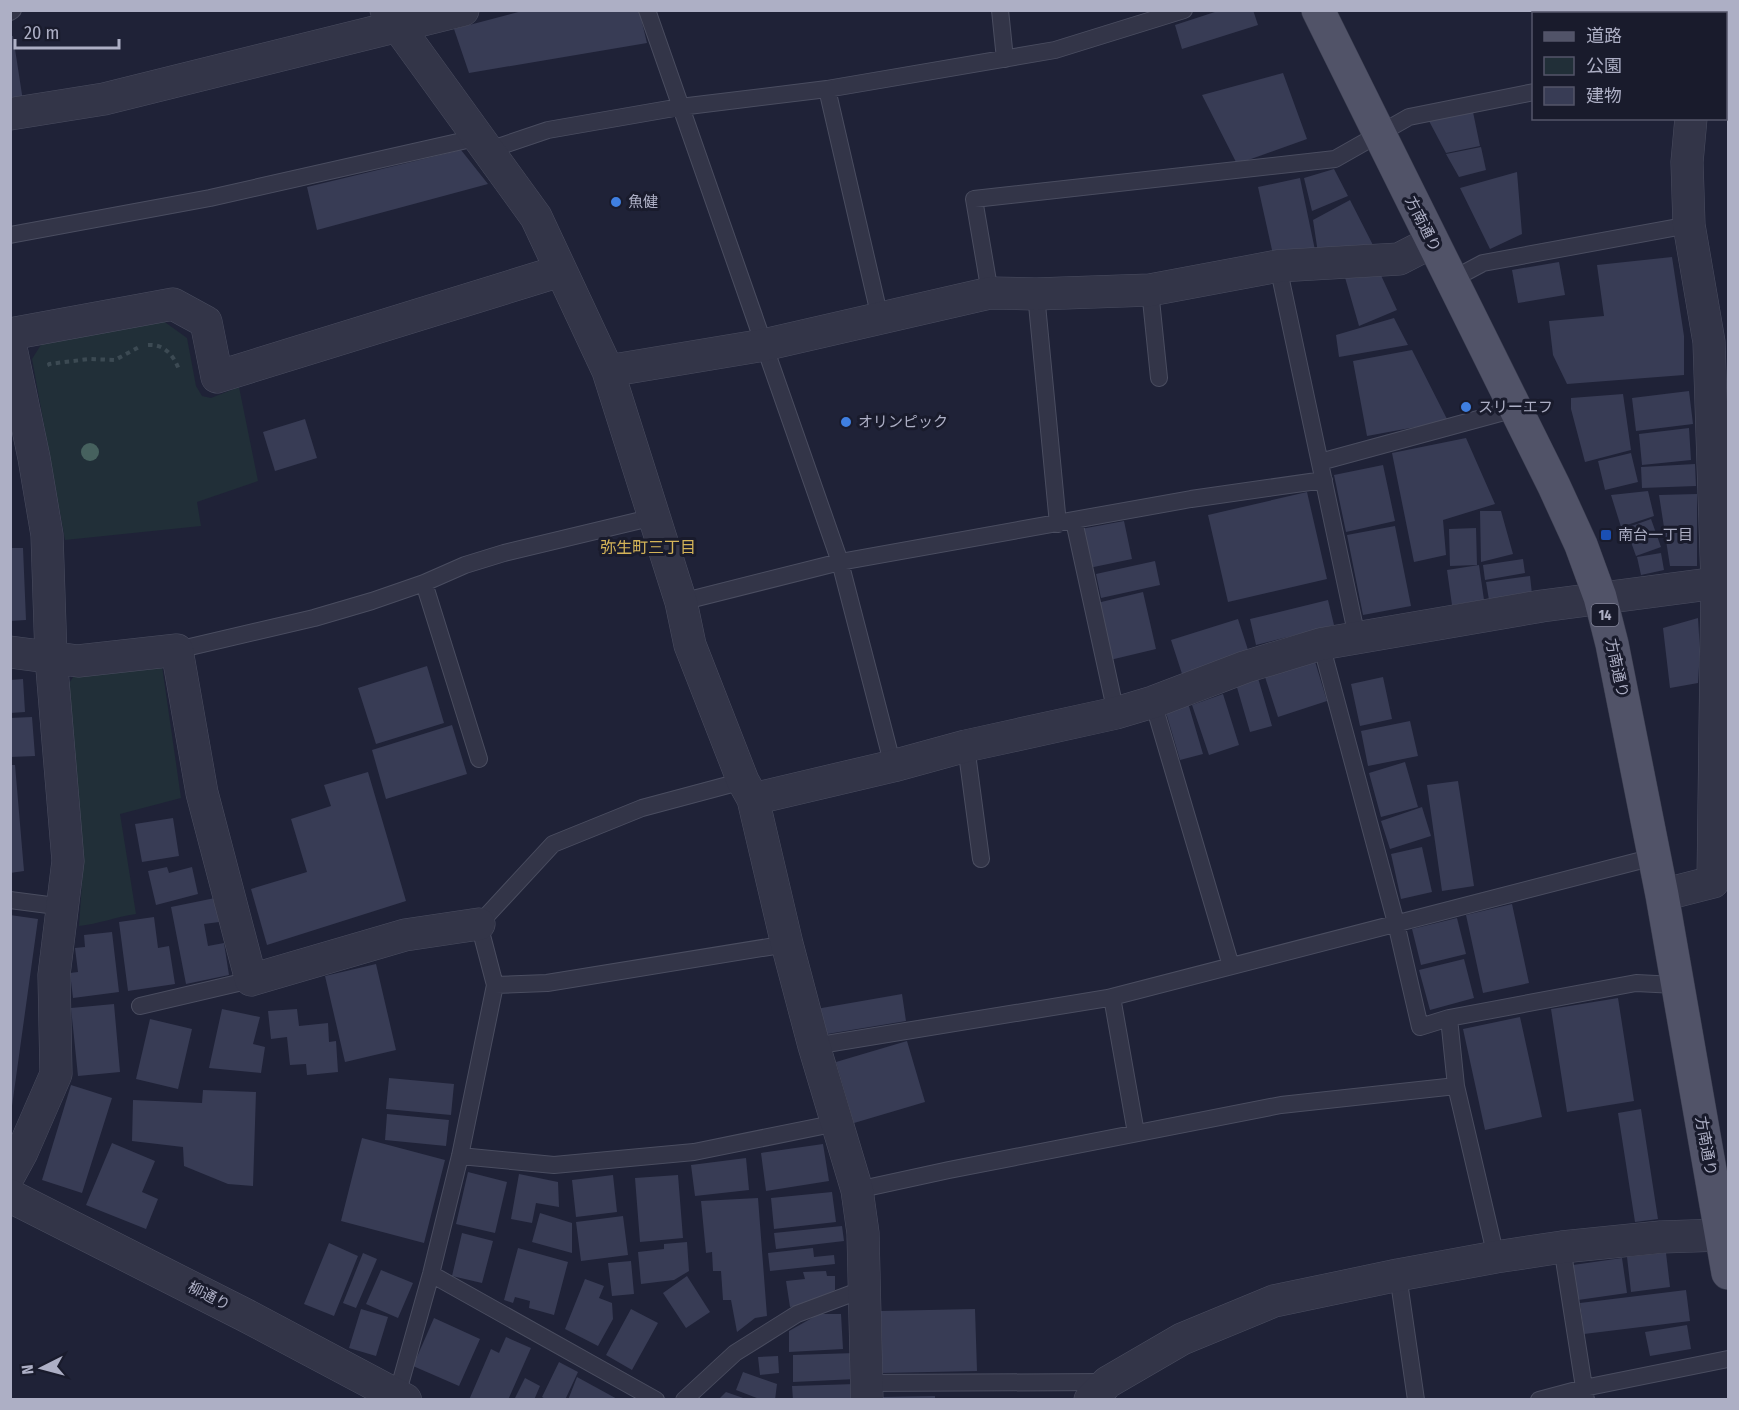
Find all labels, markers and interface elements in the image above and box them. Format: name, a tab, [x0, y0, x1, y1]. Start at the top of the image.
scale bar	[15, 12, 118, 50]
legend	[1532, 12, 1727, 120]
text: 20 m	[24, 22, 59, 44]
text: 道路	[1586, 25, 1622, 47]
text: 公園	[1586, 55, 1622, 77]
text: 建物	[1586, 85, 1622, 107]
place label: 魚健	[628, 193, 658, 211]
street label: 方南通り	[1401, 193, 1445, 255]
marker: 魚健	[609, 195, 623, 209]
place label: スリーエフ	[1478, 398, 1553, 416]
marker: スリーエフ	[1459, 400, 1473, 414]
place label: オリンピック	[858, 413, 948, 431]
marker: オリンピック	[839, 415, 853, 429]
place label: 南台一丁目	[1618, 526, 1693, 544]
marker: 南台一丁目	[1599, 528, 1613, 542]
district label: 弥生町三丁目	[600, 538, 696, 557]
road number: 14	[1592, 604, 1618, 626]
street label: 方南通り	[1602, 637, 1632, 699]
street label: 方南通り	[1692, 1115, 1720, 1177]
street label: 柳通り	[185, 1278, 233, 1314]
north arrow	[12, 1338, 72, 1398]
text: N	[18, 1364, 38, 1375]

